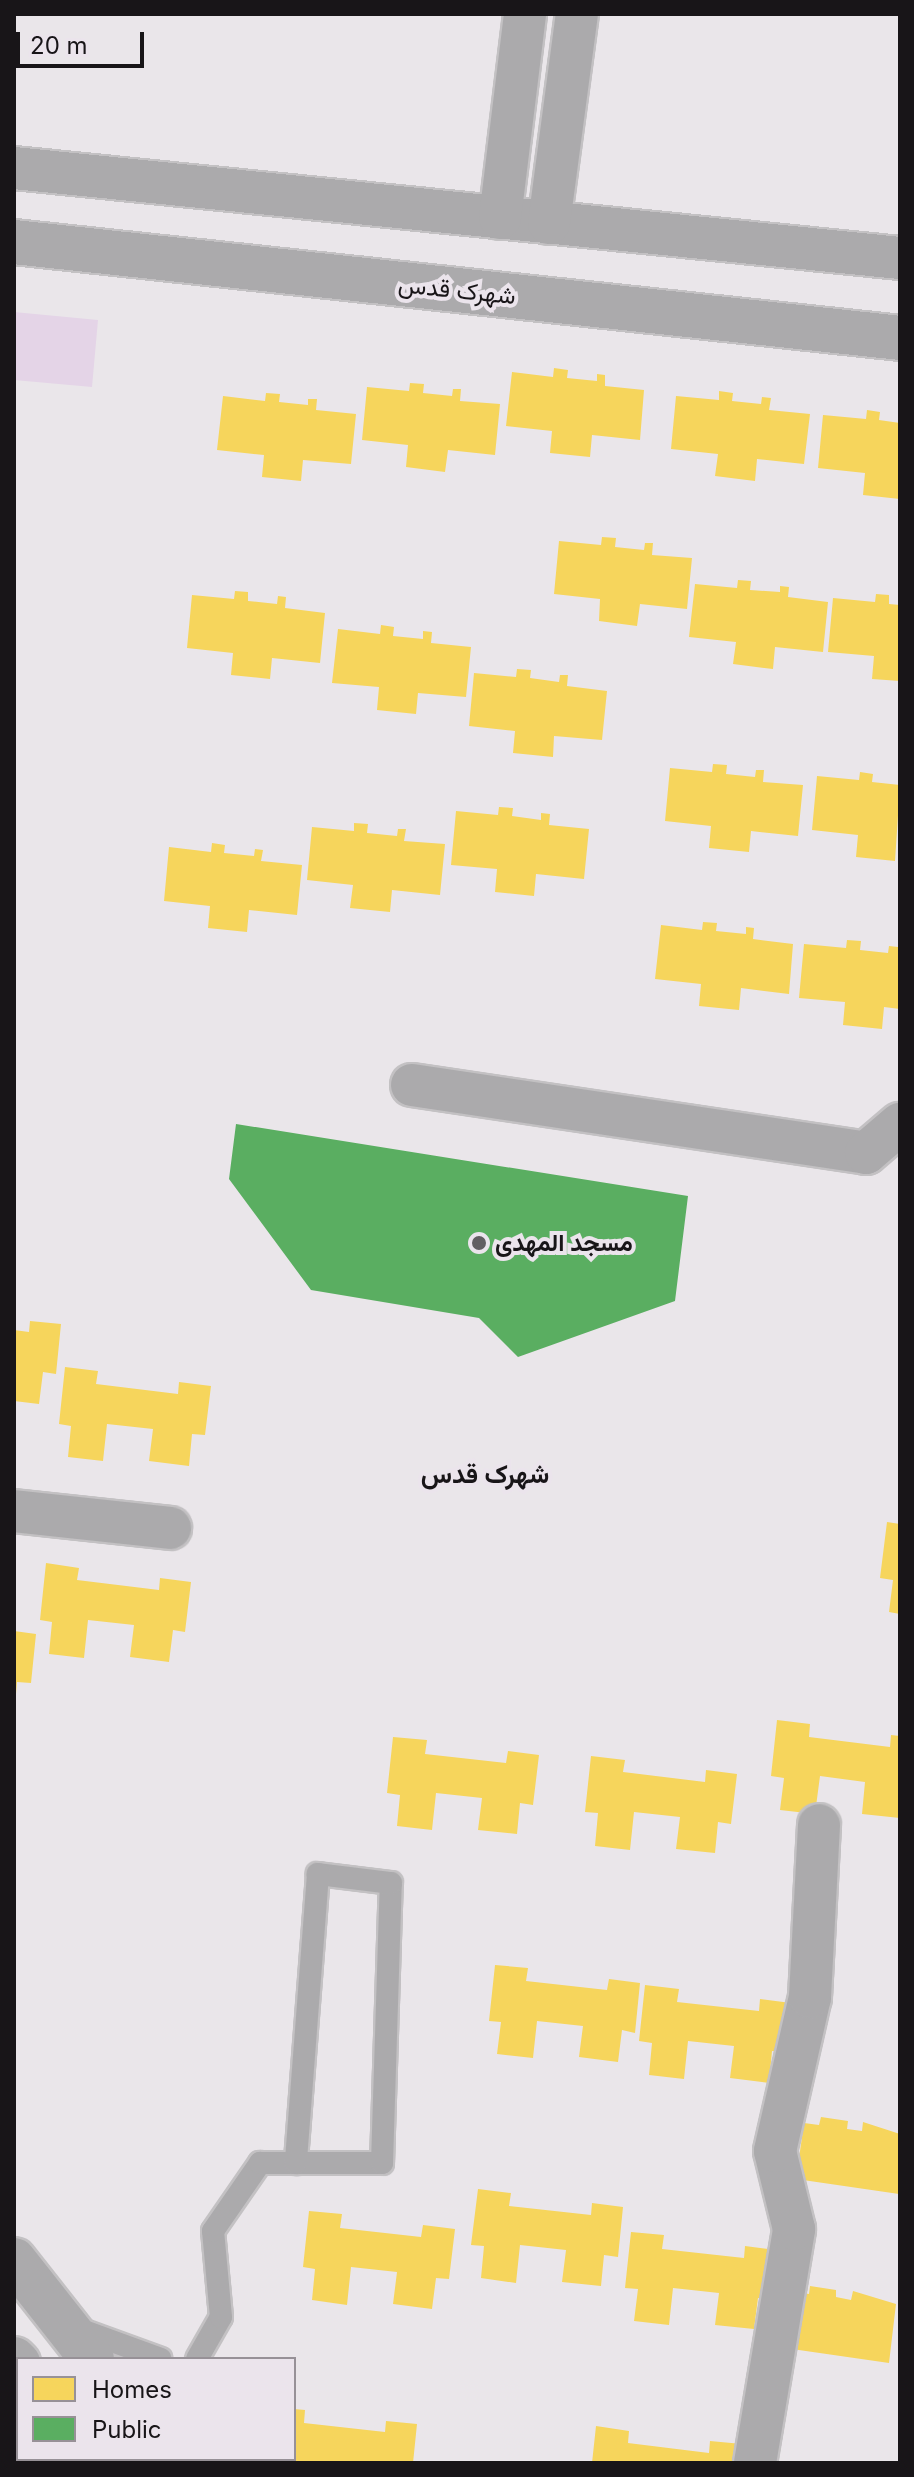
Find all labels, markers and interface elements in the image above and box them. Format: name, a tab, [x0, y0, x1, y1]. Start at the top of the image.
scale bar	[20, 16, 148, 66]
text: 20 m	[30, 31, 88, 60]
street label: شهرک قدس	[397, 270, 517, 310]
place label: مسجد المهدی	[495, 1229, 633, 1257]
marker: مسجد المهدی	[470, 1234, 488, 1252]
district label: شهرک قدس	[421, 1458, 549, 1490]
legend	[16, 2357, 296, 2461]
text: Homes	[92, 2375, 172, 2404]
text: Public	[92, 2415, 162, 2444]

